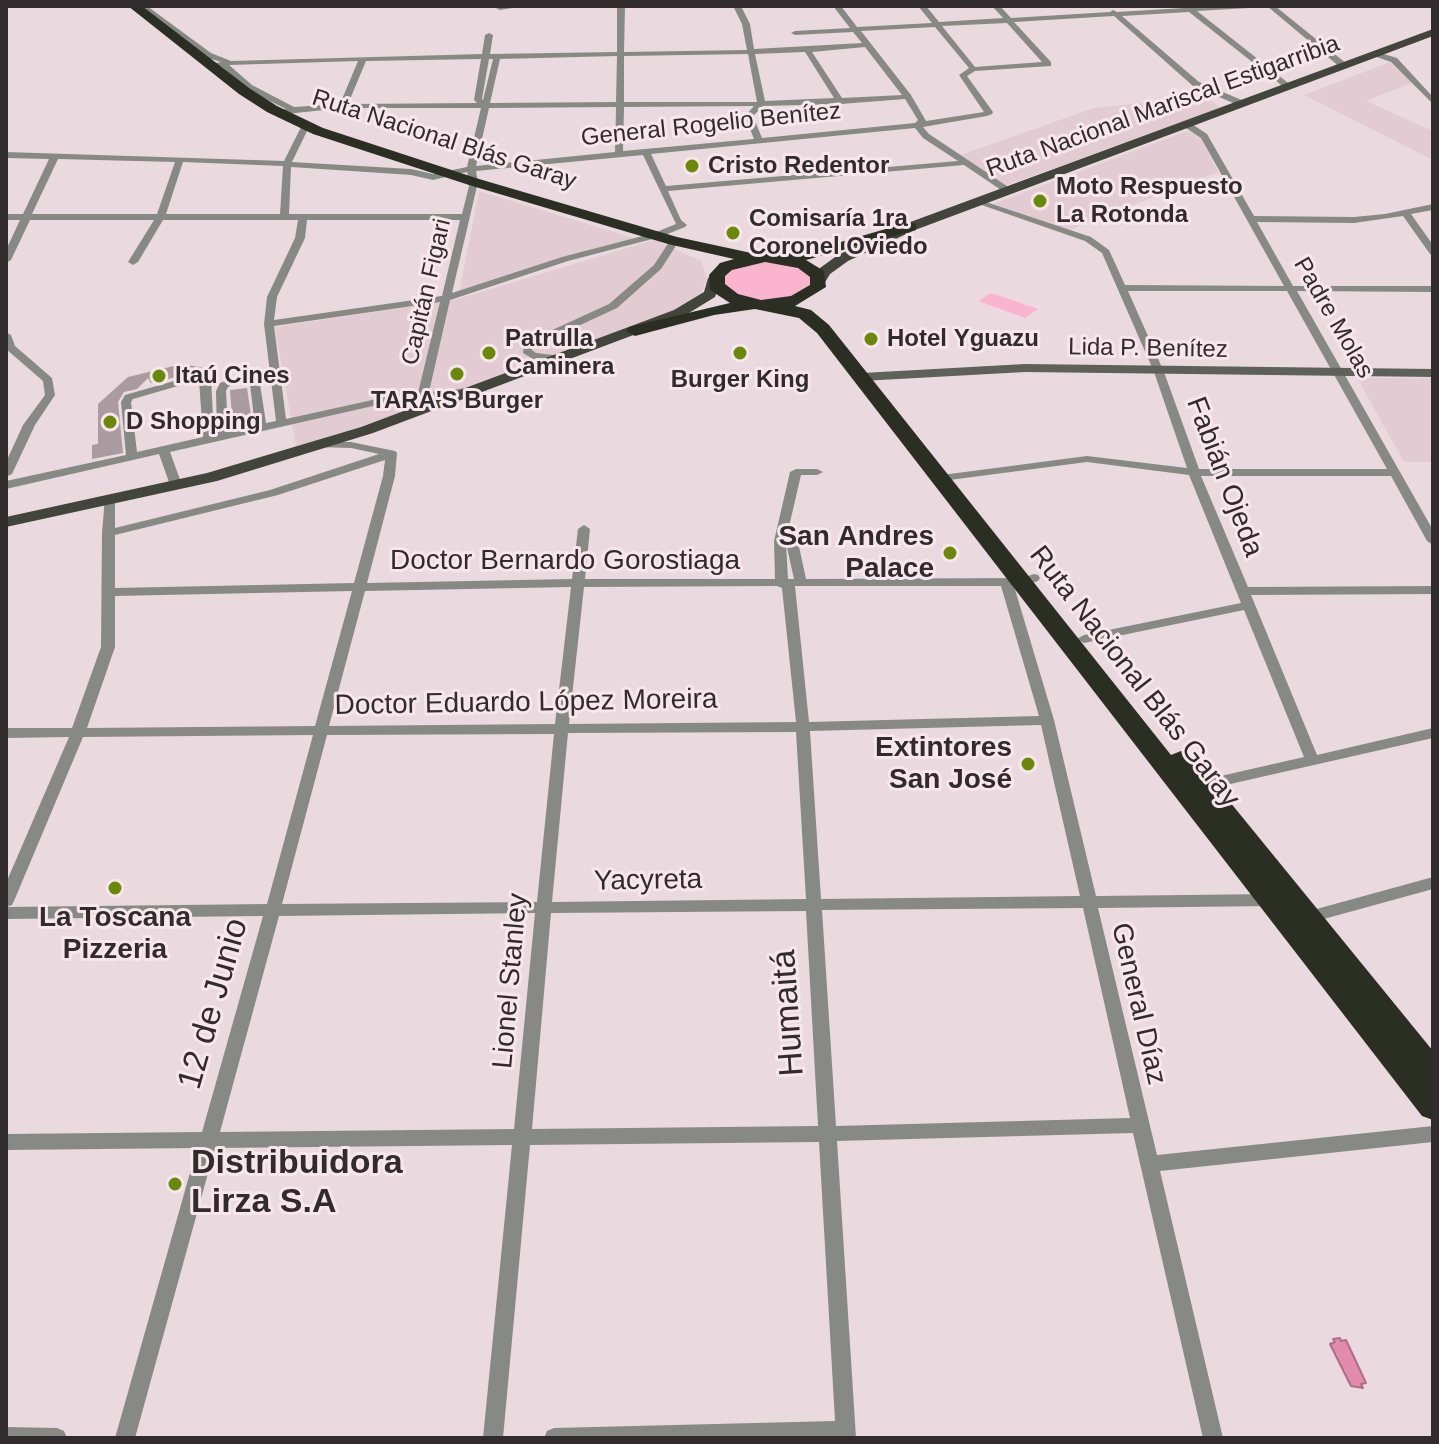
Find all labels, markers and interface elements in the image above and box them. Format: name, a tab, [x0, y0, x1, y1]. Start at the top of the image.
street label: Ruta Nacional Mariscal Estigarribia	[983, 30, 1343, 184]
street label: Ruta Nacional Blás Garay	[308, 84, 580, 196]
street label: General Rogelio Benítez	[579, 97, 843, 153]
place label: Cristo Redentor	[708, 152, 889, 180]
marker: Cristo Redentor	[683, 157, 701, 175]
place label: Moto Respuesto La Rotonda	[1056, 173, 1243, 229]
marker: Moto Respuesto La Rotonda	[1031, 192, 1049, 210]
place label: Comisaría 1ra Coronel Oviedo	[749, 205, 928, 261]
street label: Capitán Figari	[396, 216, 458, 368]
marker: Comisaría 1ra Coronel Oviedo	[724, 224, 742, 242]
street label: Padre Molas	[1287, 252, 1379, 384]
place label: Patrulla Caminera	[505, 325, 614, 381]
place label: Hotel Yguazu	[887, 325, 1039, 353]
marker: Hotel Yguazu	[862, 330, 880, 348]
street label: Lida P. Benítez	[1068, 333, 1228, 365]
marker: Patrulla Caminera	[480, 344, 498, 362]
marker: Burger King	[731, 344, 749, 362]
place label: Itaú Cines	[175, 362, 290, 390]
marker: TARA'S Burger	[448, 365, 466, 383]
place label: Burger King	[671, 366, 809, 394]
marker: Itaú Cines	[150, 367, 168, 385]
place label: TARA'S Burger	[371, 387, 543, 415]
street label: Fabián Ojeda	[1178, 393, 1270, 561]
place label: D Shopping	[126, 408, 261, 436]
marker: D Shopping	[101, 413, 119, 431]
place label: San Andres Palace	[778, 520, 934, 586]
street label: Ruta Nacional Blás Garay	[1022, 540, 1246, 814]
street label: Doctor Bernardo Gorostiaga	[390, 544, 740, 578]
marker: San Andres Palace	[941, 544, 959, 562]
street label: Doctor Eduardo López Moreira	[334, 683, 718, 723]
place label: Extintores San José	[875, 731, 1012, 797]
marker: Extintores San José	[1019, 755, 1037, 773]
street label: Yacyreta	[594, 863, 702, 899]
marker: La Toscana Pizzeria	[106, 879, 124, 897]
street label: Lionel Stanley	[487, 892, 535, 1070]
place label: La Toscana Pizzeria	[39, 901, 191, 967]
street label: 12 de Junio	[170, 914, 258, 1094]
street label: General Díaz	[1103, 920, 1173, 1088]
street label: Humaitá	[764, 948, 814, 1078]
place label: Distribuidora Lirza S.A	[191, 1144, 403, 1224]
marker: Distribuidora Lirza S.A	[166, 1175, 184, 1193]

